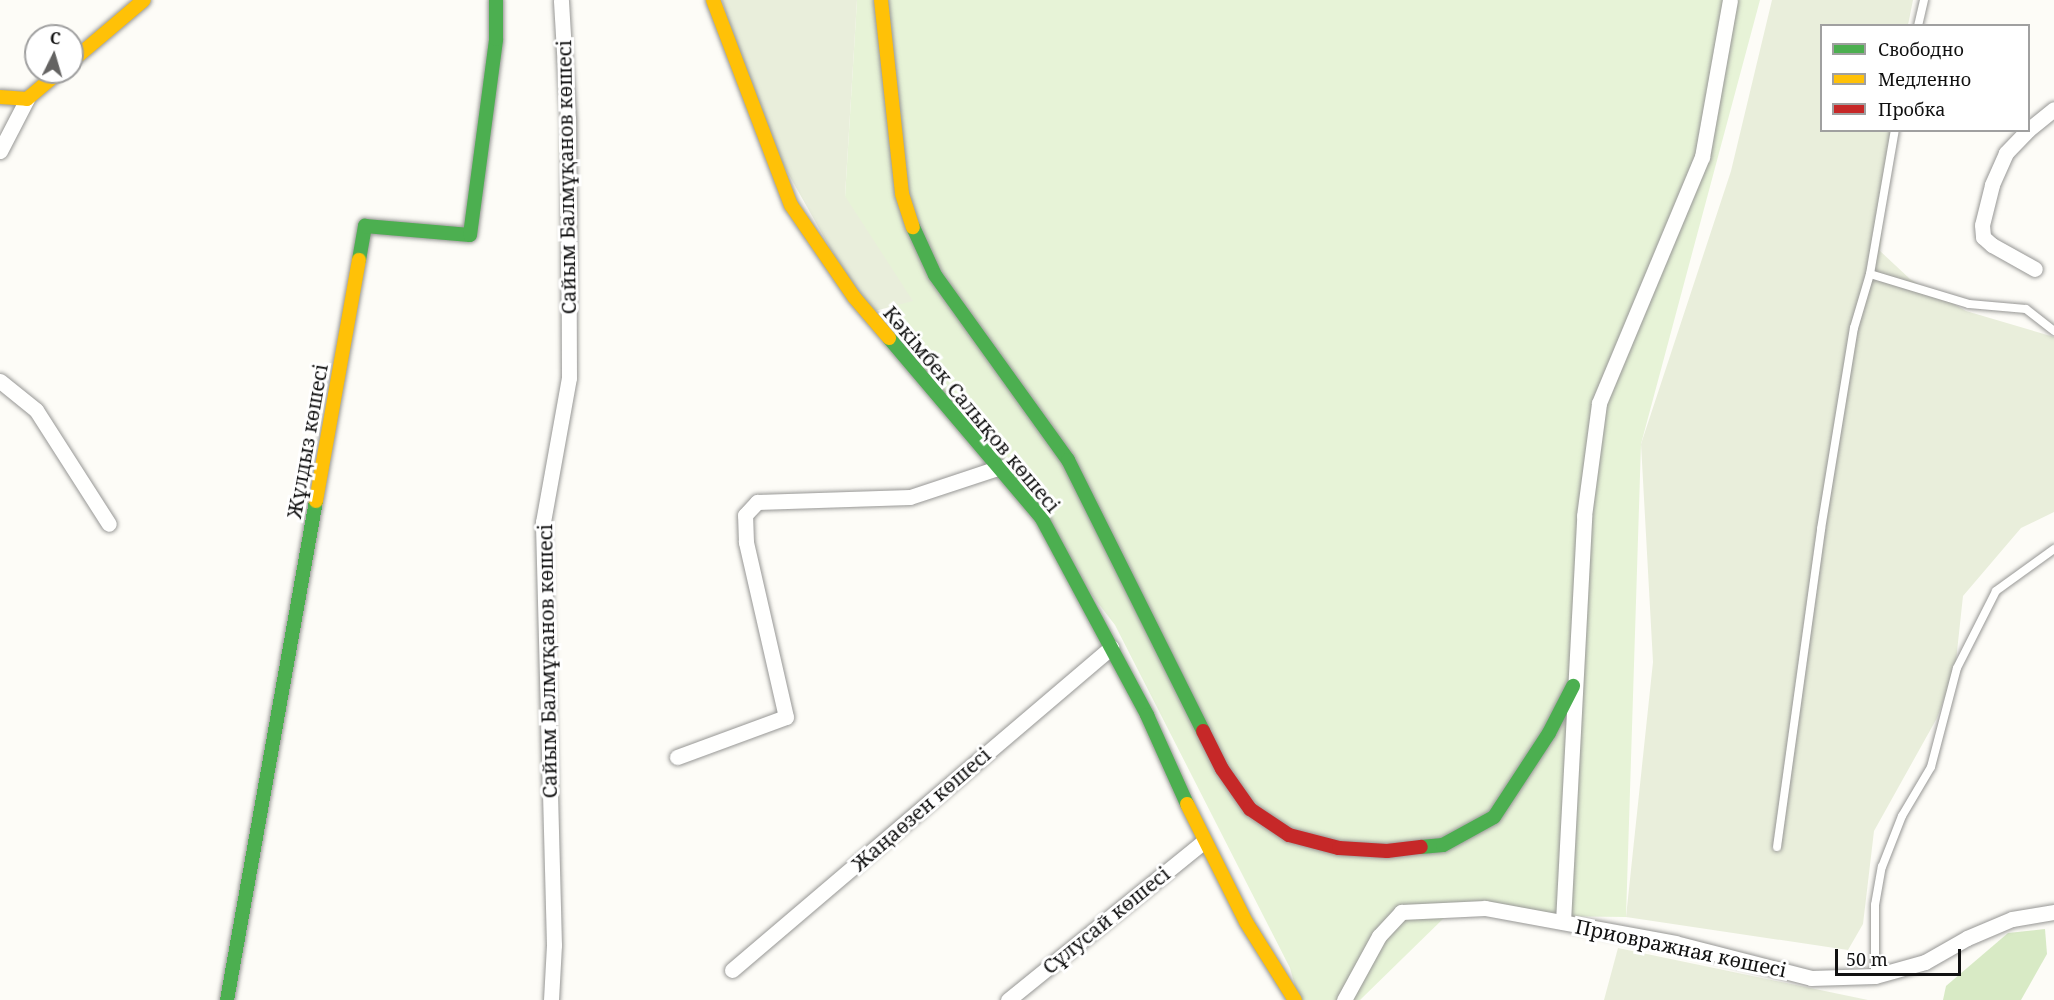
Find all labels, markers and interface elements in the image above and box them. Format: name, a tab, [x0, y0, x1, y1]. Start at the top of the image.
north arrow	[24, 24, 84, 84]
legend	[1820, 24, 2030, 132]
text: С	[49, 27, 62, 49]
text: Свободно	[1878, 37, 1964, 61]
street label: Сайым Балмұқанов көшесі	[552, 39, 580, 315]
text: Медленно	[1878, 67, 1971, 91]
text: Пробка	[1878, 97, 1945, 121]
street label: Кәкімбек Салықов көшесі	[879, 301, 1065, 517]
street label: Жұлдыз көшесі	[282, 362, 332, 520]
street label: Сайым Балмұқанов көшесі	[533, 523, 561, 799]
street label: Жаңаөзен көшесі	[847, 742, 995, 876]
street label: Сұлусай көшесі	[1037, 861, 1175, 979]
street label: Приовражная көшесі	[1573, 914, 1789, 982]
scale bar	[1838, 937, 1964, 975]
text: 50 m	[1846, 947, 1888, 971]

